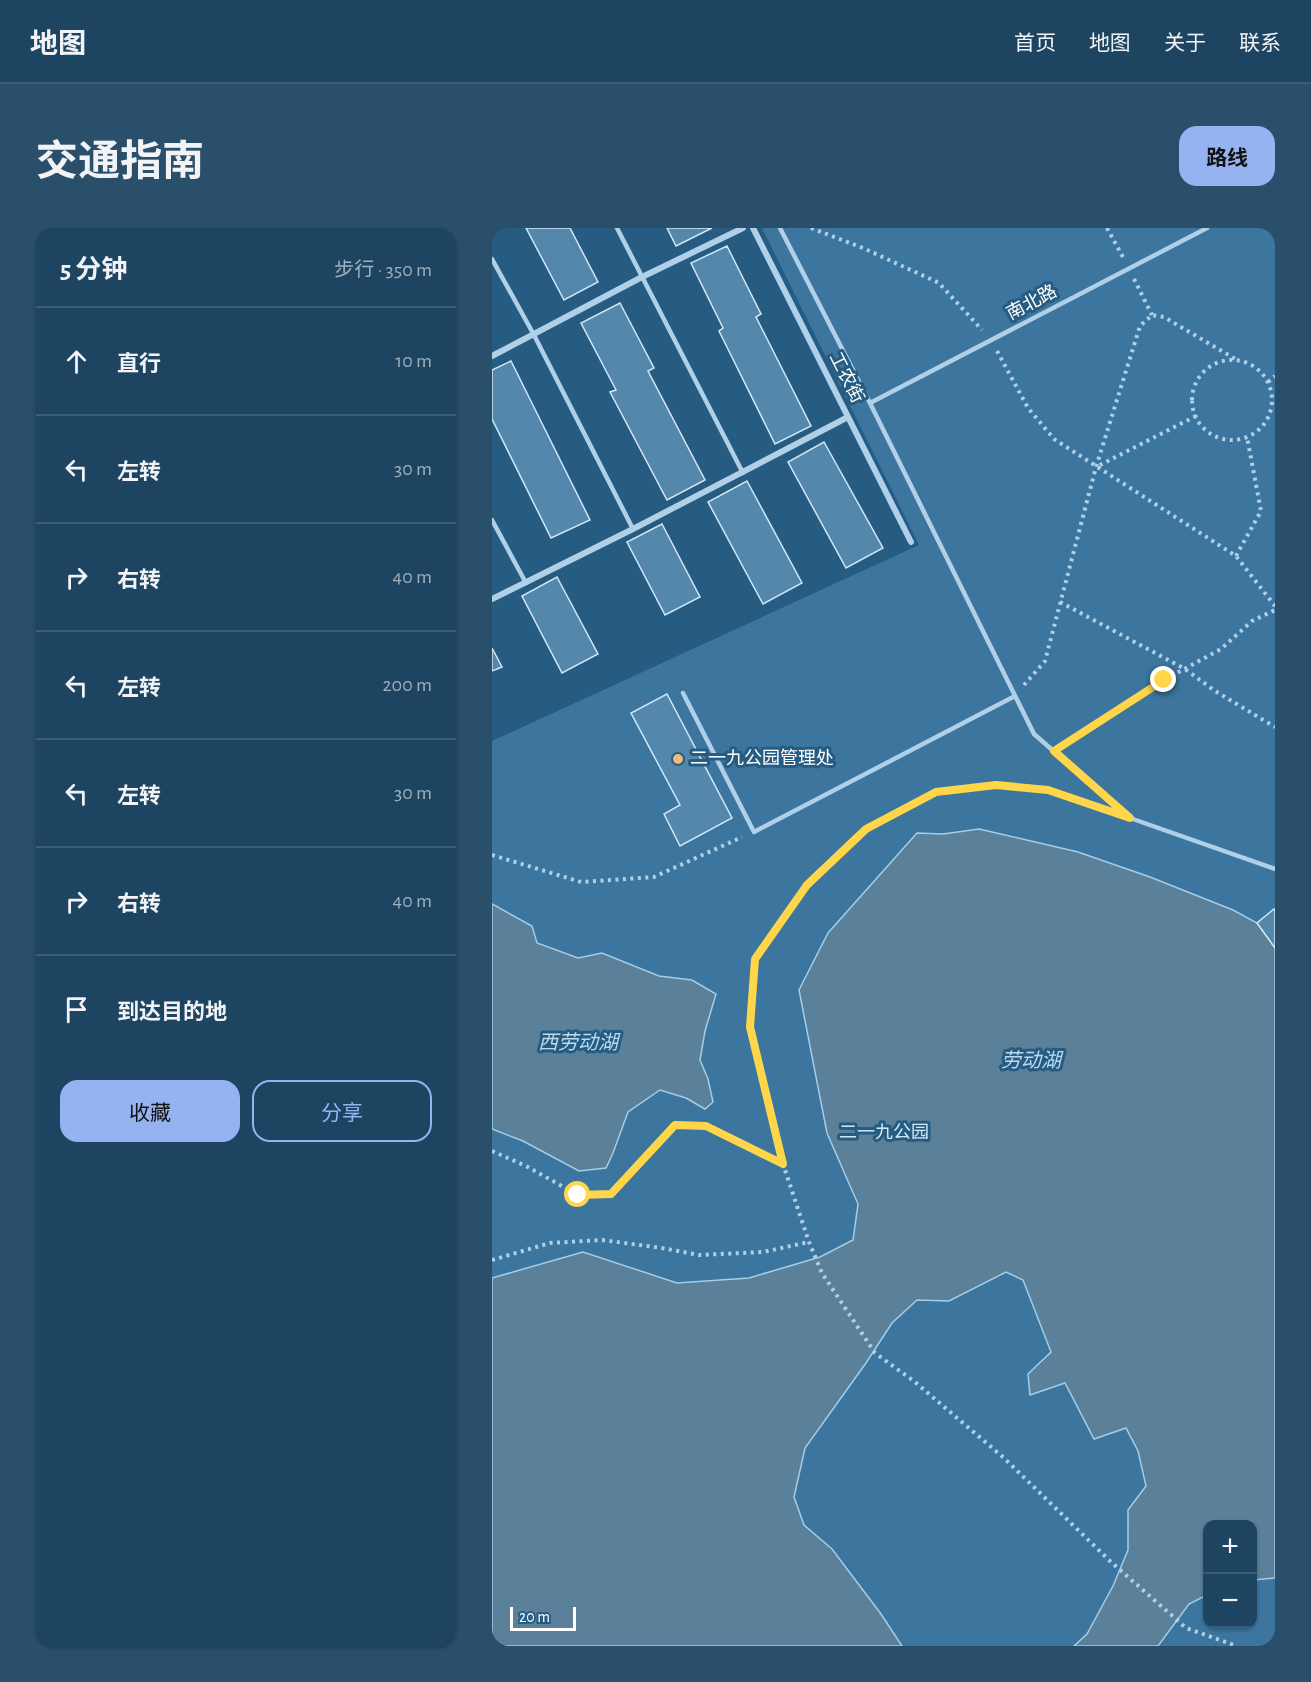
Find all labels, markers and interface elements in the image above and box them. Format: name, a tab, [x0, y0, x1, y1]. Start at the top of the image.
text: 地图	[30, 31, 86, 59]
text: 首页	[1014, 33, 1056, 54]
text: 地图	[1089, 33, 1131, 54]
text: 关于	[1164, 33, 1206, 54]
text: 联系	[1239, 33, 1281, 54]
button: 路线	[1179, 126, 1275, 186]
text: 交通指南	[36, 141, 204, 183]
text: 5 分钟	[60, 257, 127, 283]
text: 步行 · 350 m	[334, 260, 432, 280]
street label: 南北路	[1003, 281, 1060, 324]
icon: ahead	[60, 345, 93, 378]
street label: 工农街	[826, 349, 868, 406]
text: 10 m	[395, 351, 432, 371]
text: 直行	[117, 353, 161, 375]
icon: left	[60, 453, 93, 486]
text: 30 m	[394, 459, 432, 479]
text: 左转	[117, 461, 161, 483]
icon: right	[60, 561, 93, 594]
text: 40 m	[393, 567, 432, 587]
text: 右转	[117, 569, 161, 591]
route end	[1150, 666, 1176, 692]
icon: left	[60, 669, 93, 702]
text: 200 m	[382, 675, 432, 695]
text: 左转	[117, 677, 161, 699]
place label: 二一九公园管理处	[690, 748, 834, 768]
marker: 二一九公园管理处	[671, 752, 685, 766]
icon: left	[60, 777, 93, 810]
text: 30 m	[394, 783, 432, 803]
text: 左转	[117, 785, 161, 807]
icon: right	[60, 885, 93, 918]
text: 40 m	[393, 891, 432, 911]
text: 右转	[117, 893, 161, 915]
icon: arrive	[60, 993, 93, 1026]
text: 到达目的地	[117, 1001, 227, 1023]
water label: 西劳动湖	[538, 1032, 621, 1053]
water label: 劳动湖	[1001, 1050, 1064, 1071]
button: 收藏	[60, 1080, 240, 1142]
button: 分享	[252, 1080, 432, 1142]
park label: 二一九公园	[839, 1123, 929, 1142]
route start	[564, 1181, 590, 1207]
map controls	[1203, 1520, 1257, 1628]
button: +	[1203, 1520, 1257, 1574]
button: −	[1203, 1574, 1257, 1628]
scale bar	[510, 1604, 576, 1632]
text: 20 m	[519, 1609, 550, 1625]

